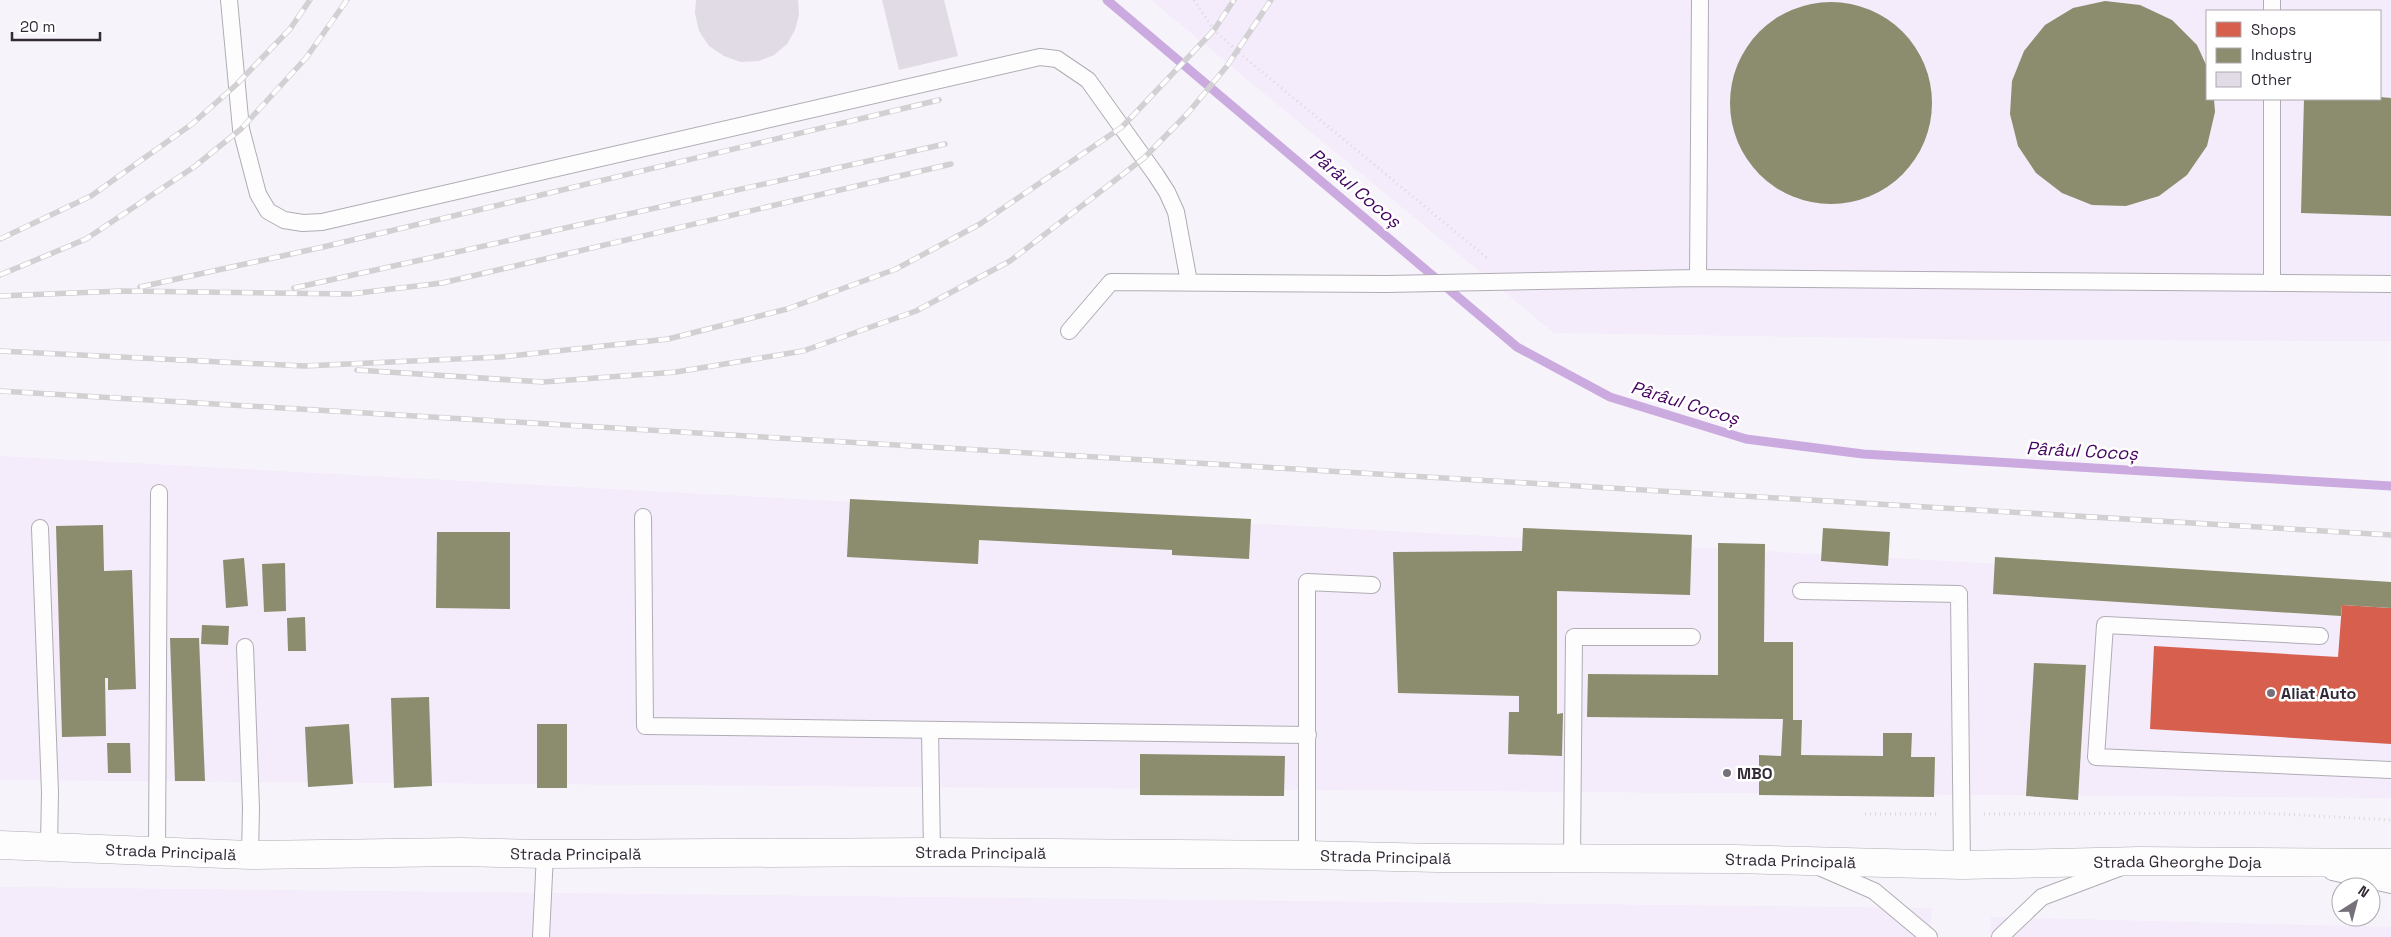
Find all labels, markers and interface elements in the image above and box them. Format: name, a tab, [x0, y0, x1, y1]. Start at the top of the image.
scale bar	[12, 10, 100, 42]
legend	[2206, 10, 2381, 100]
text: 20 m	[20, 17, 55, 36]
text: Shops	[2251, 20, 2296, 39]
text: Industry	[2251, 45, 2312, 64]
text: Other	[2251, 70, 2292, 89]
water label: Pârâul Cocoș	[1305, 143, 1406, 233]
water label: Pârâul Cocoș	[1628, 375, 1742, 430]
water label: Pârâul Cocoș	[2026, 436, 2139, 465]
place label: Aliat Auto	[2281, 683, 2357, 704]
marker: Aliat Auto	[2265, 687, 2277, 699]
place label: MBO	[1737, 763, 1773, 784]
marker: MBO	[1721, 767, 1733, 779]
street label: Strada Principală	[105, 839, 237, 865]
street label: Strada Principală	[915, 842, 1046, 864]
street label: Strada Principală	[510, 843, 641, 865]
street label: Strada Principală	[1320, 845, 1451, 869]
street label: Strada Principală	[1725, 849, 1856, 873]
street label: Strada Gheorghe Doja	[2093, 851, 2262, 873]
north arrow	[2331, 877, 2381, 927]
text: N	[2355, 881, 2373, 902]

